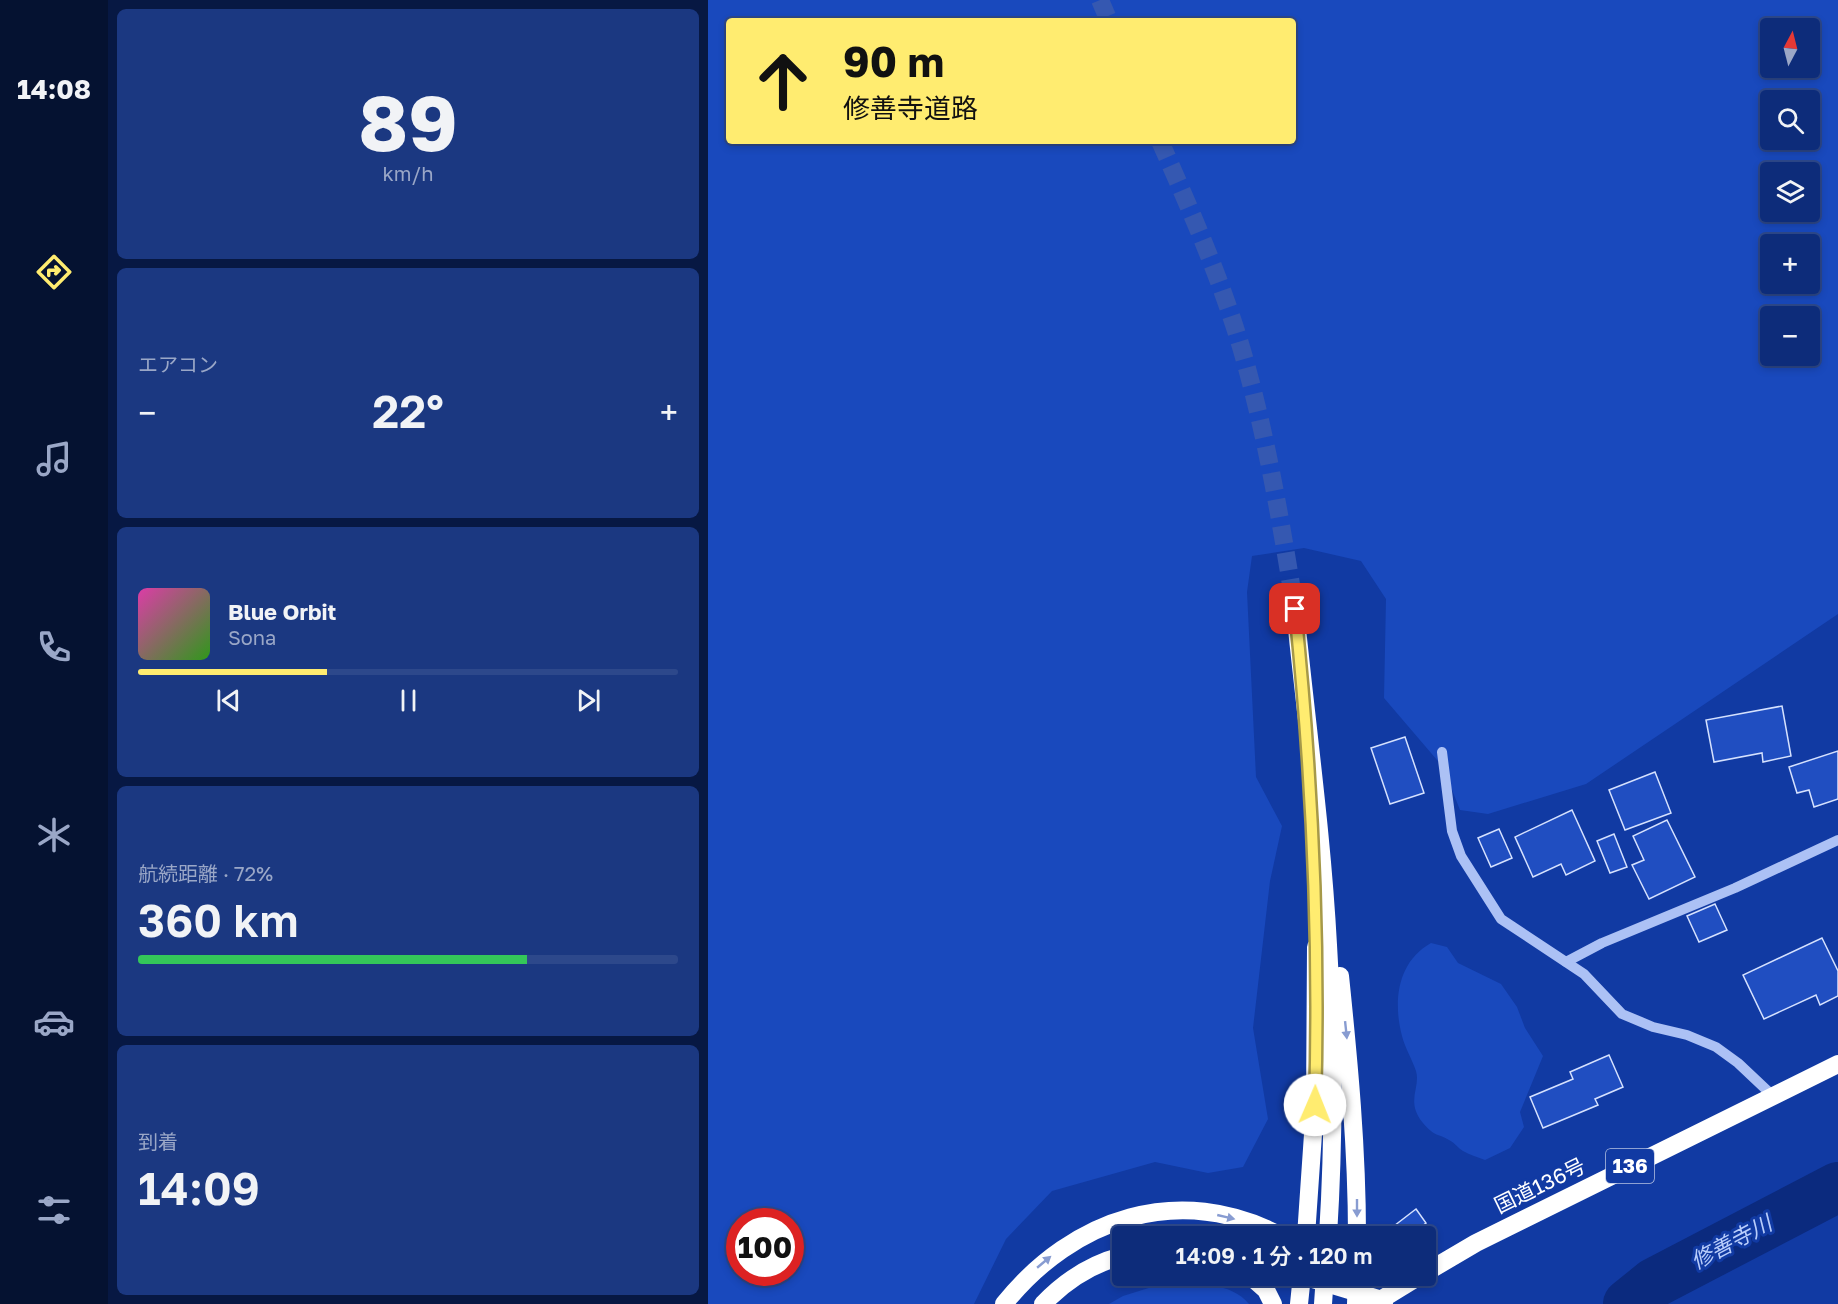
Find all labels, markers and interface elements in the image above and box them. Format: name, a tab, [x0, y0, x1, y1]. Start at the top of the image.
north arrow	[1760, 18, 1820, 78]
map controls	[1760, 18, 1820, 366]
text: 90 m	[843, 36, 944, 86]
icon: ahead	[744, 42, 822, 120]
text: 14:08	[17, 73, 91, 105]
text: 89	[358, 75, 458, 168]
button: search	[1760, 90, 1820, 150]
text: 修善寺道路	[843, 92, 978, 124]
text: km/h	[383, 161, 433, 185]
button: layers	[1760, 162, 1820, 222]
button: +	[1760, 234, 1820, 294]
icon: directions	[33, 251, 75, 293]
button: −	[1760, 306, 1820, 366]
text: エアコン	[138, 352, 218, 376]
text: 22°	[372, 384, 444, 438]
text: −	[138, 393, 156, 432]
text: +	[660, 393, 678, 432]
icon: music	[33, 438, 75, 480]
pin	[1269, 583, 1320, 634]
icon: arrive	[1278, 592, 1311, 625]
text: Blue Orbit	[228, 598, 336, 625]
text: Sona	[228, 625, 276, 649]
icon: phone	[33, 626, 75, 668]
icon: previous	[212, 684, 245, 717]
icon: pause	[392, 684, 425, 717]
icon: next	[572, 684, 605, 717]
icon: climate	[33, 814, 75, 856]
text: 航続距離 · 72%	[138, 861, 273, 885]
text: 360 km	[138, 893, 299, 947]
icon: car	[33, 1001, 75, 1043]
one-way arrow	[1341, 1020, 1351, 1039]
position arrow	[1283, 1073, 1347, 1137]
text: 到着	[138, 1129, 178, 1153]
road number: 136	[1606, 1149, 1654, 1183]
street label: 国道136号	[1490, 1152, 1589, 1218]
text: 14:09	[138, 1161, 260, 1215]
icon: filters	[33, 1189, 75, 1231]
one-way arrow	[1352, 1199, 1362, 1218]
speed limit sign: 100	[726, 1208, 804, 1286]
water label: 修善寺川	[1686, 1208, 1778, 1274]
one-way arrow	[1217, 1212, 1235, 1222]
text: 14:09 · 1 分 · 120 m	[1176, 1242, 1372, 1269]
one-way arrow	[1036, 1256, 1051, 1269]

